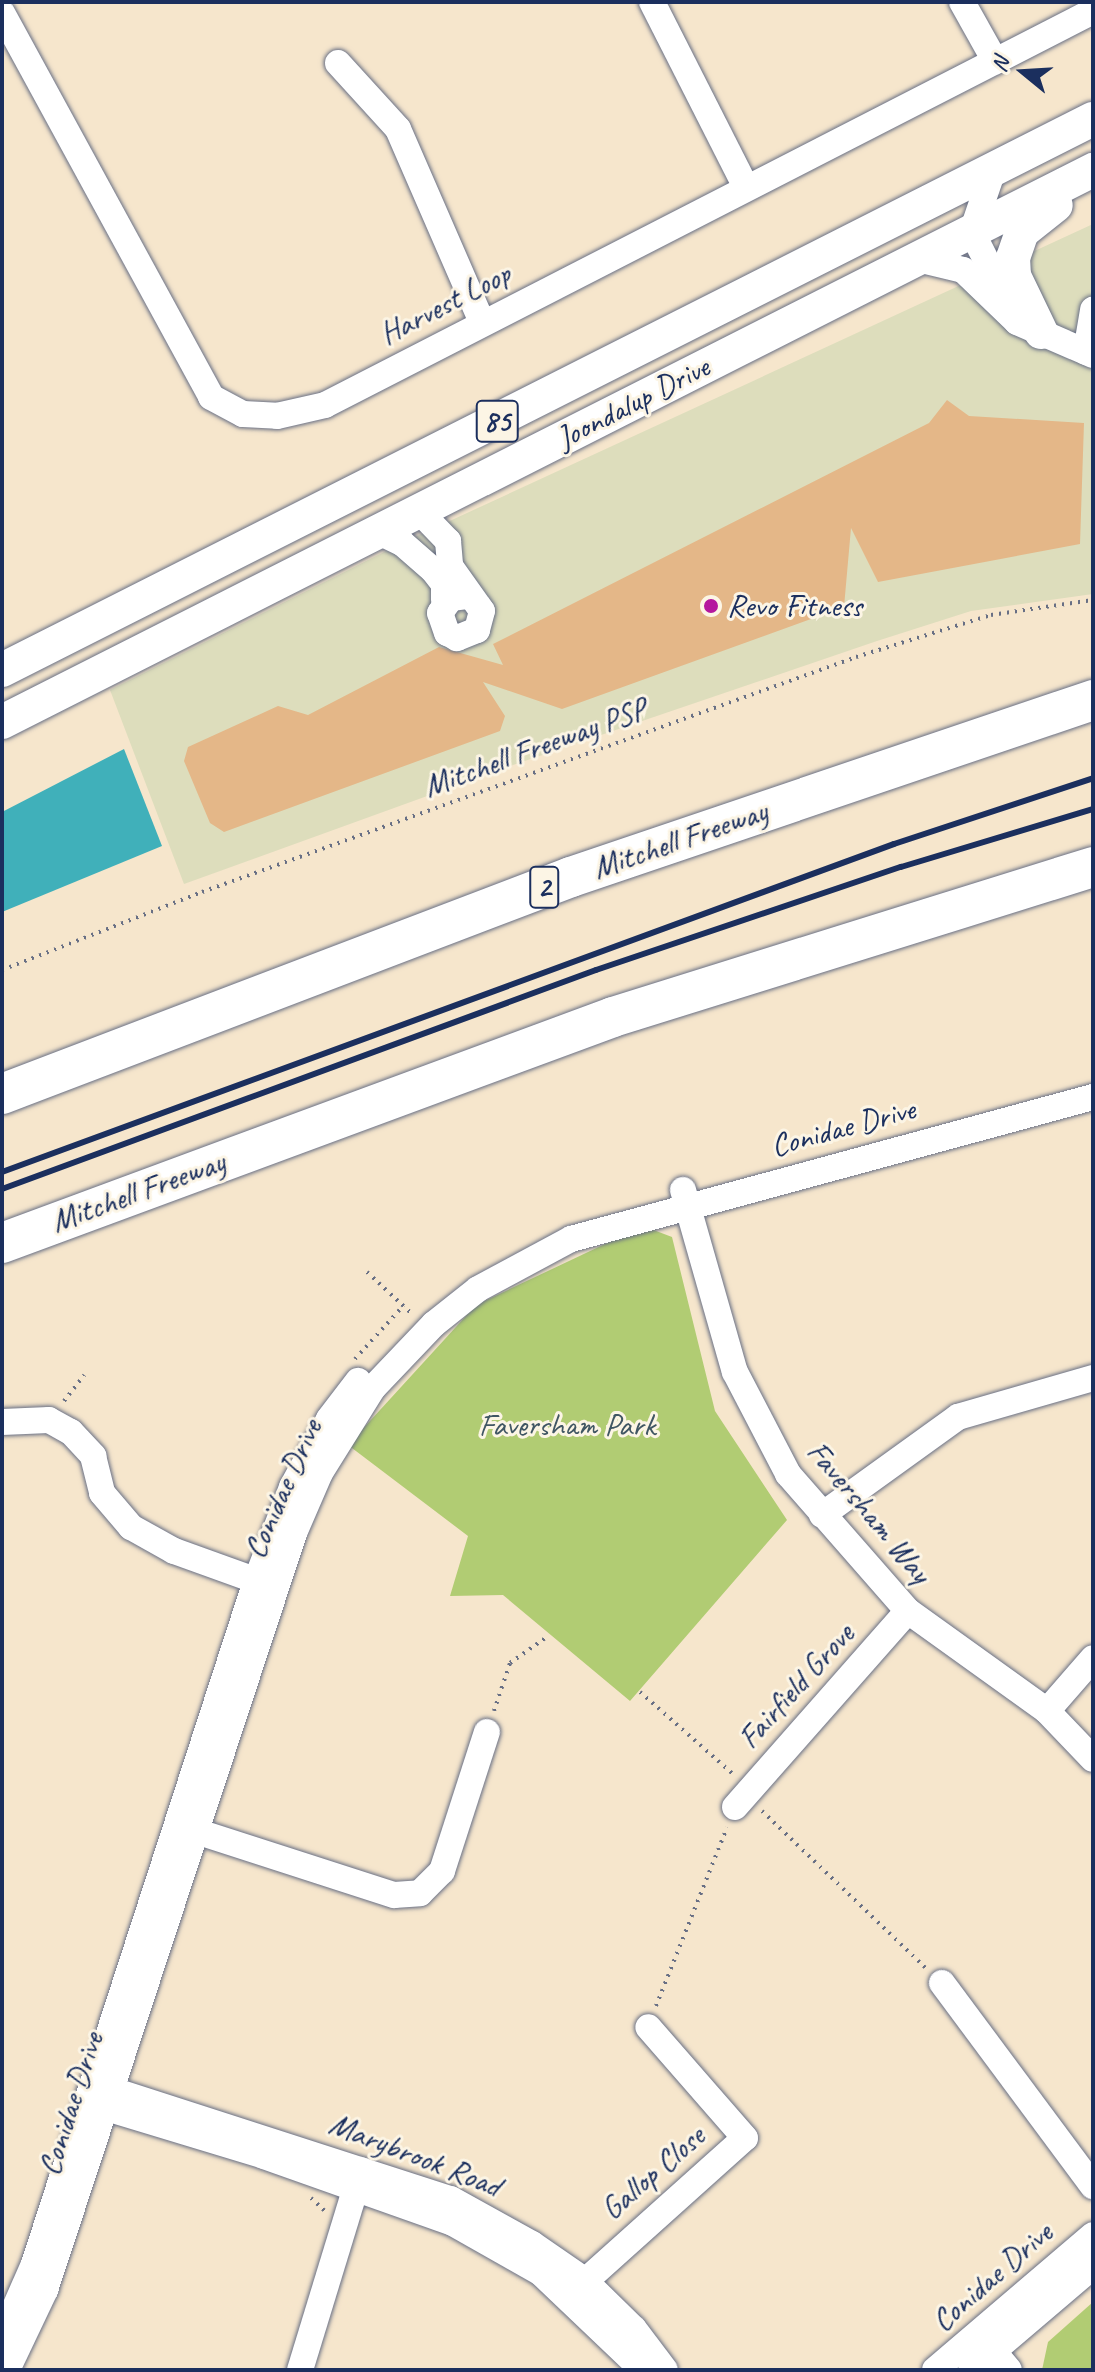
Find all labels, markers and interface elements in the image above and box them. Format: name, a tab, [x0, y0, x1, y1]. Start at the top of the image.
north arrow	[983, 32, 1063, 112]
text: N	[985, 54, 1016, 75]
street label: Harvest Loop	[373, 255, 517, 353]
street label: Joondalup Drive	[550, 348, 716, 458]
road number: 85	[475, 395, 519, 447]
place label: Revo Fitness	[727, 587, 862, 625]
marker: Revo Fitness	[702, 597, 720, 615]
street label: Mitchell Freeway PSP	[418, 690, 652, 806]
street label: Mitchell Freeway	[588, 792, 772, 888]
road number: 2	[528, 861, 560, 913]
street label: Conidae Drive	[767, 1090, 919, 1166]
street label: Mitchell Freeway	[46, 1143, 230, 1241]
park label: Faversham Park	[479, 1406, 655, 1444]
street label: Conidae Drive	[235, 1414, 331, 1564]
street label: Faversham Way	[799, 1433, 939, 1591]
street label: Fairfield Grove	[730, 1615, 862, 1757]
street label: Conidae Drive	[30, 2028, 112, 2180]
street label: Marybrook Road	[324, 2105, 506, 2205]
street label: Gallop Close	[593, 2118, 713, 2228]
street label: Conidae Drive	[924, 2214, 1060, 2340]

